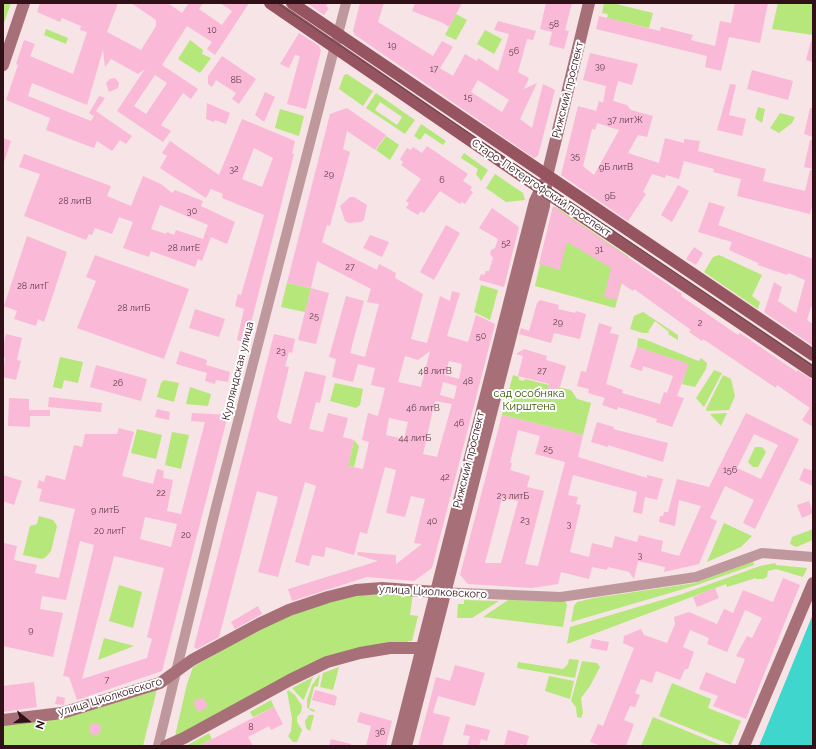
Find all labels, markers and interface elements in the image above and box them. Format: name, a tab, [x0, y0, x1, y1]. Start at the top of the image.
house number: 58	[549, 19, 559, 29]
house number: 10	[207, 25, 217, 35]
house number: 19	[387, 40, 397, 50]
street label: Рижский проспект	[550, 40, 586, 140]
house number: 56	[509, 46, 519, 56]
house number: 39	[595, 61, 605, 71]
house number: 17	[430, 64, 438, 74]
house number: 8Б	[230, 75, 242, 85]
house number: 15	[464, 92, 472, 102]
house number: 37 литЖ	[607, 115, 643, 125]
street label: Старо-Петергофский проспект	[469, 136, 613, 240]
house number: 35	[570, 151, 580, 161]
house number: 9Б литВ	[599, 162, 633, 172]
house number: 32	[229, 164, 239, 174]
house number: 29	[324, 169, 334, 179]
house number: 6	[439, 175, 445, 185]
house number: 9Б	[604, 191, 616, 201]
house number: 28 литВ	[58, 196, 92, 206]
house number: 30	[187, 206, 197, 216]
house number: 52	[501, 238, 511, 248]
house number: 28 литЕ	[168, 243, 200, 253]
house number: 31	[595, 244, 603, 254]
house number: 27	[345, 262, 355, 272]
house number: 28 литГ	[17, 281, 49, 291]
house number: 28 литБ	[118, 303, 150, 313]
house number: 25	[309, 311, 319, 321]
house number: 29	[553, 317, 563, 327]
house number: 2	[698, 318, 702, 328]
street label: Курляндская улица	[219, 320, 257, 422]
house number: 50	[476, 331, 486, 341]
house number: 23	[276, 346, 286, 356]
house number: 48 литВ	[418, 366, 452, 376]
house number: 27	[537, 366, 547, 376]
house number: 48	[463, 376, 473, 386]
house number: 26	[113, 378, 123, 388]
park label: сад особняка Кирштена	[494, 387, 564, 413]
house number: 46 литВ	[406, 403, 440, 413]
street label: Рижский проспект	[451, 410, 487, 510]
house number: 46	[454, 418, 464, 428]
house number: 44 литБ	[399, 433, 431, 443]
house number: 25	[543, 444, 553, 454]
house number: 156	[723, 465, 737, 475]
house number: 42	[440, 472, 450, 482]
house number: 22	[156, 488, 166, 498]
house number: 23 литБ	[497, 491, 529, 501]
house number: 9 литБ	[91, 505, 119, 515]
house number: 23	[520, 515, 530, 525]
house number: 40	[427, 516, 437, 526]
house number: 3	[567, 519, 571, 529]
house number: 20 литГ	[94, 526, 126, 536]
house number: 20	[181, 530, 191, 540]
house number: 3	[638, 550, 642, 560]
street label: улица Циолковского	[379, 583, 487, 601]
house number: 9	[28, 625, 34, 635]
street label: улица Циолковского	[56, 675, 164, 719]
house number: 7	[105, 675, 109, 685]
north arrow	[8, 701, 48, 741]
text: N	[32, 719, 47, 731]
house number: 8	[248, 722, 254, 732]
house number: 36	[375, 727, 385, 737]

